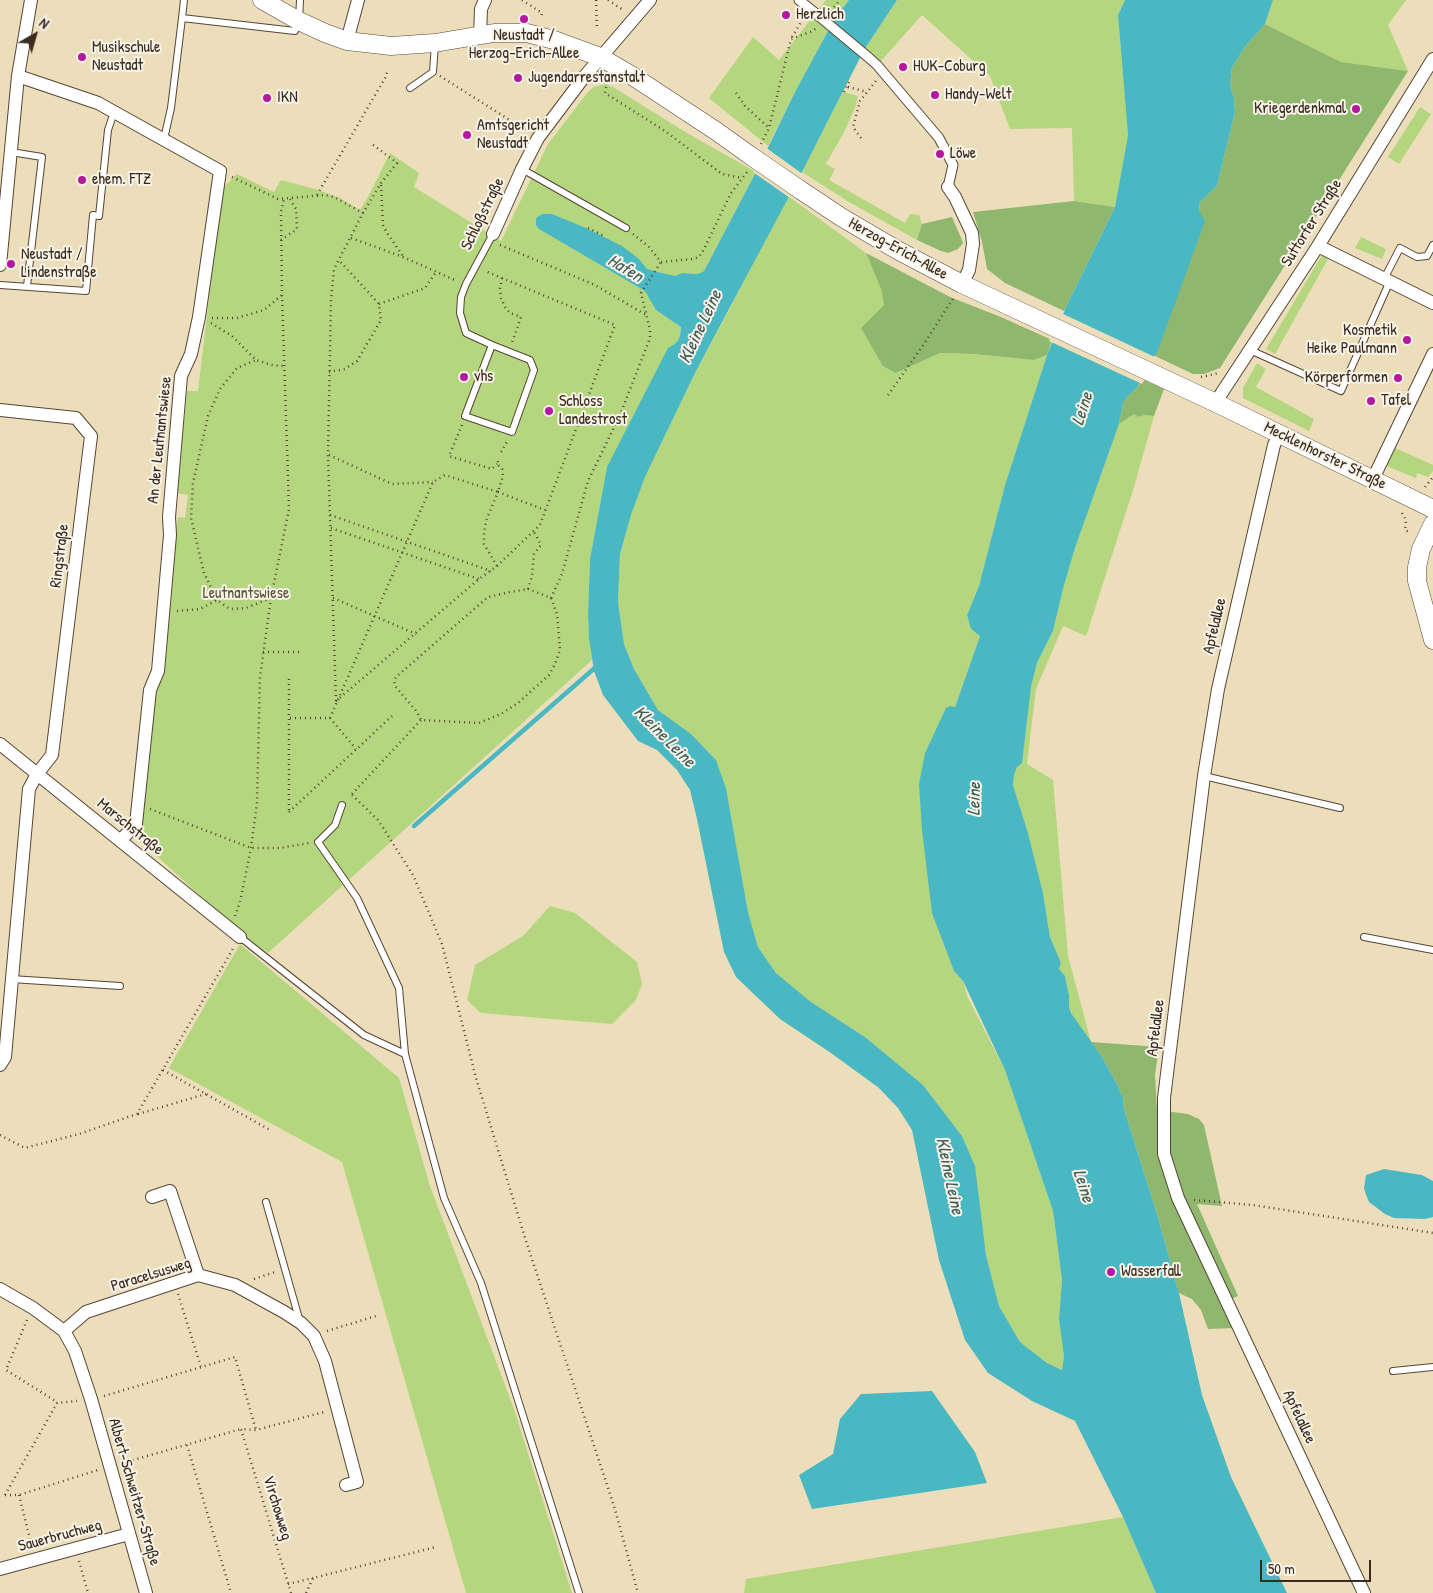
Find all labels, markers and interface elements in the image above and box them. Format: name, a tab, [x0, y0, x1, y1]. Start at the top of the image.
place label: Herzlich	[796, 5, 844, 25]
marker: Herzlich	[780, 9, 792, 21]
north arrow	[10, 10, 60, 60]
text: N	[36, 13, 53, 33]
marker: Neustadt / Herzog-Erich-Allee	[518, 13, 530, 25]
place label: Neustadt / Herzog-Erich-Allee	[469, 26, 579, 64]
place label: Musikschule Neustadt	[92, 38, 160, 76]
marker: Musikschule Neustadt	[76, 51, 88, 63]
place label: HUK-Coburg	[913, 57, 986, 77]
marker: HUK-Coburg	[897, 61, 909, 73]
place label: Jugendarrestanstalt	[528, 68, 645, 88]
marker: Jugendarrestanstalt	[512, 72, 524, 84]
place label: Handy-Welt	[945, 85, 1011, 105]
place label: IKN	[277, 88, 298, 108]
marker: Handy-Welt	[929, 89, 941, 101]
marker: IKN	[261, 92, 273, 104]
place label: Kriegerdenkmal	[1254, 99, 1346, 119]
marker: Kriegerdenkmal	[1350, 103, 1362, 115]
place label: Amtsgericht Neustadt	[477, 116, 549, 154]
marker: Amtsgericht Neustadt	[461, 129, 473, 141]
place label: Löwe	[950, 144, 976, 164]
marker: Löwe	[934, 148, 946, 160]
place label: ehem. FTZ	[92, 170, 151, 190]
marker: ehem. FTZ	[76, 174, 88, 186]
street label: Schloßstraße	[457, 175, 509, 253]
street label: Suttorfer Straße	[1278, 176, 1346, 270]
street label: Herzog-Erich-Allee	[845, 214, 951, 284]
place label: Neustadt / Lindenstraße	[21, 245, 97, 283]
water label: Hafen	[603, 250, 647, 288]
marker: Neustadt / Lindenstraße	[5, 258, 17, 270]
water label: Kleine Leine	[675, 287, 727, 367]
place label: Kosmetik Heike Paulmann	[1307, 321, 1397, 359]
marker: Kosmetik Heike Paulmann	[1401, 334, 1413, 346]
place label: vhs	[474, 367, 493, 387]
place label: Körperformen	[1305, 368, 1388, 388]
marker: vhs	[458, 371, 470, 383]
marker: Körperformen	[1392, 372, 1404, 384]
street label: An der Leutnantswiese	[144, 376, 176, 504]
water label: Leine	[1068, 390, 1098, 428]
place label: Tafel	[1381, 391, 1411, 411]
place label: Schloss Landestrost	[559, 392, 627, 430]
marker: Tafel	[1365, 395, 1377, 407]
marker: Schloss Landestrost	[543, 405, 555, 417]
street label: Mecklenhorster Straße	[1261, 418, 1389, 494]
street label: Ringstraße	[47, 523, 73, 589]
park label: Leutnantswiese	[203, 584, 289, 604]
street label: Apfelallee	[1199, 596, 1231, 656]
water label: Kleine Leine	[629, 702, 699, 772]
water label: Leine	[964, 782, 986, 816]
street label: Marschstraße	[93, 794, 167, 860]
street label: Apfelallee	[1143, 999, 1169, 1057]
water label: Kleine Leine	[930, 1136, 968, 1216]
water label: Leine	[1068, 1167, 1098, 1205]
street label: Paracelsusweg	[109, 1254, 193, 1296]
place label: Wasserfall	[1121, 1262, 1181, 1282]
marker: Wasserfall	[1105, 1266, 1117, 1278]
street label: Apfelallee	[1278, 1387, 1320, 1447]
street label: Albert-Schweitzer-Straße	[104, 1416, 164, 1568]
street label: Virchowweg	[258, 1473, 296, 1543]
street label: Sauerbruchweg	[16, 1516, 104, 1556]
scale bar	[1263, 1550, 1374, 1582]
text: 50 m	[1268, 1558, 1295, 1579]

